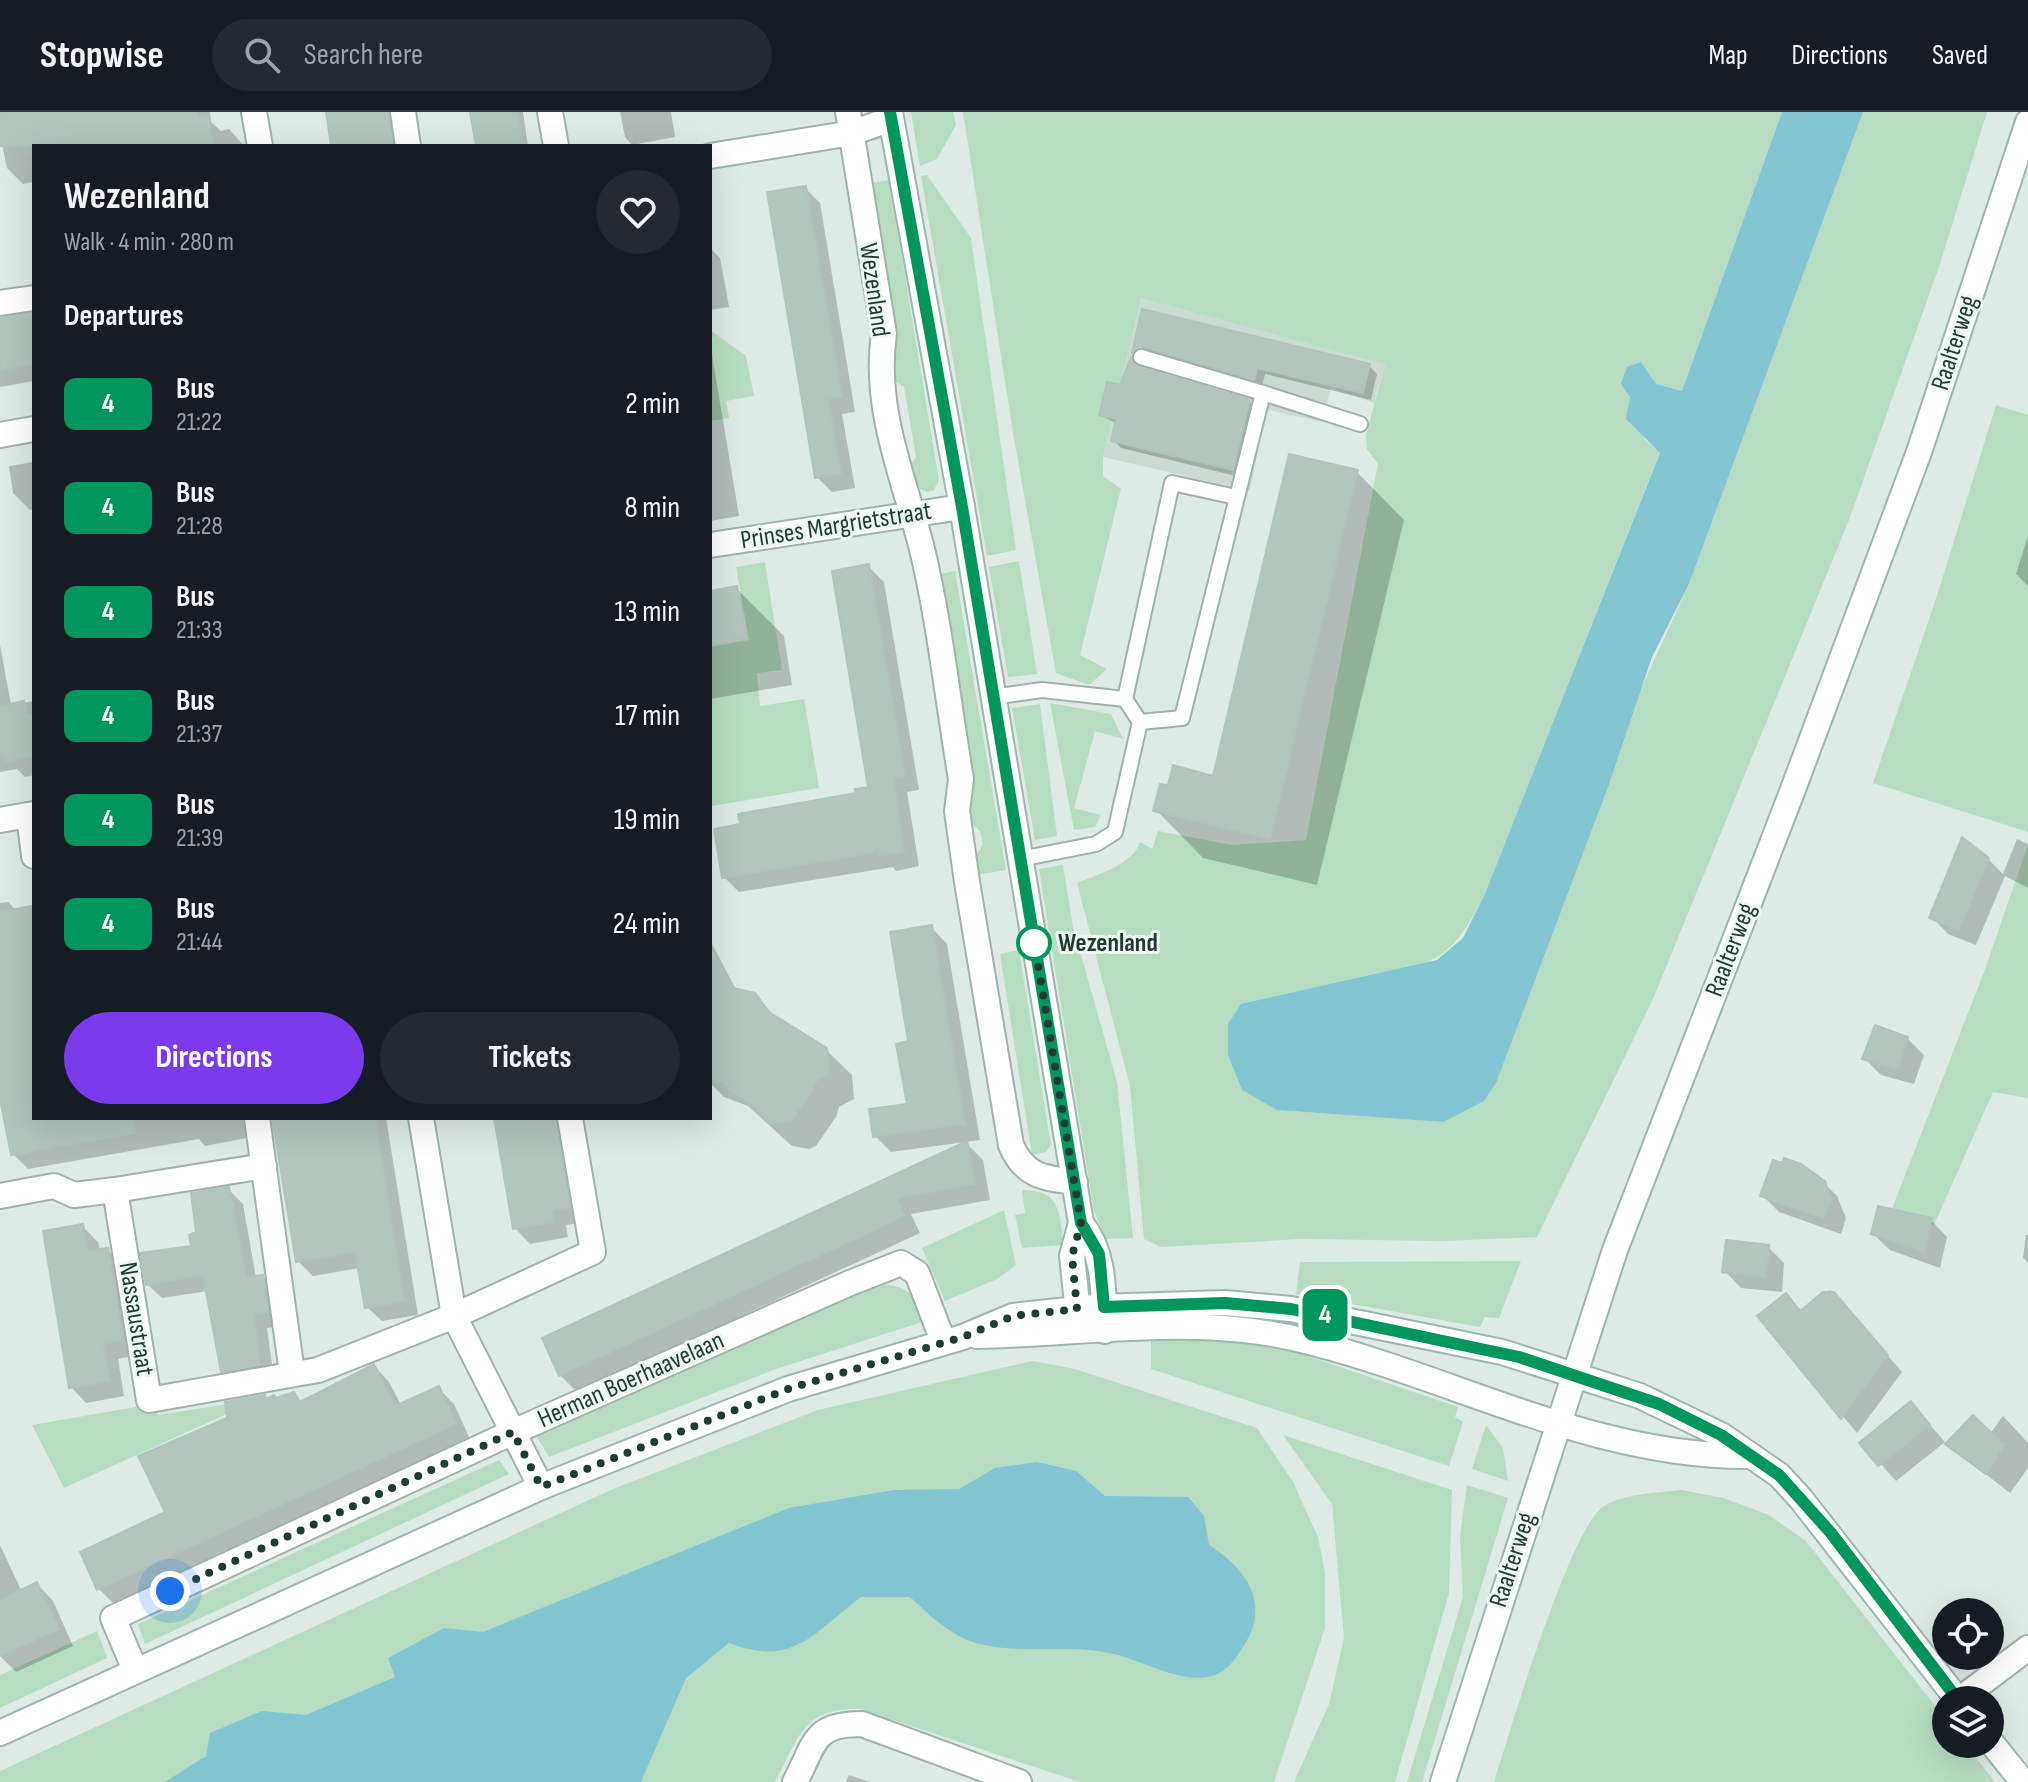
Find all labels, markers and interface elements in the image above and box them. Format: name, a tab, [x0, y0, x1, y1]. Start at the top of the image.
search box	[212, 19, 772, 91]
text: Stopwise	[40, 33, 164, 78]
icon: search	[240, 33, 284, 77]
text: Search here	[304, 37, 423, 73]
text: Map	[1709, 39, 1748, 72]
text: Directions	[1792, 39, 1888, 72]
text: Saved	[1932, 39, 1988, 72]
button: heart	[596, 170, 680, 254]
text: Wezenland	[64, 174, 210, 219]
text: Walk · 4 min · 280 m	[64, 227, 234, 258]
street label: Wezenland	[852, 241, 896, 339]
street label: Raalterweg	[1925, 292, 1985, 394]
text: Departures	[64, 298, 184, 334]
text: Bus	[176, 371, 215, 407]
text: 2 min	[625, 386, 680, 422]
text: 4	[101, 387, 115, 420]
text: 21:22	[176, 407, 222, 438]
text: Bus	[176, 475, 215, 511]
text: 8 min	[624, 490, 680, 526]
text: 4	[101, 491, 115, 524]
street label: Prinses Margrietstraat	[738, 496, 934, 556]
text: 21:28	[176, 511, 223, 542]
text: Bus	[176, 579, 215, 615]
text: 13 min	[614, 594, 680, 630]
text: 4	[101, 595, 115, 628]
text: 21:33	[176, 615, 223, 646]
text: Bus	[176, 683, 215, 719]
text: 17 min	[615, 698, 680, 734]
text: 4	[101, 699, 115, 732]
text: 21:37	[176, 719, 222, 750]
text: Bus	[176, 787, 215, 823]
text: 19 min	[614, 802, 680, 838]
text: 4	[101, 803, 115, 836]
text: 21:39	[176, 823, 223, 854]
text: Bus	[176, 891, 215, 927]
street label: Raalterweg	[1699, 899, 1763, 1001]
text: 24 min	[613, 906, 680, 942]
text: 4	[101, 907, 115, 940]
marker: Wezenland	[1017, 926, 1051, 960]
text: 21:44	[176, 927, 223, 958]
place label: Wezenland	[1058, 928, 1158, 959]
button: Directions	[64, 1012, 364, 1104]
button: Tickets	[380, 1012, 680, 1104]
street label: Nassaustraat	[112, 1260, 160, 1378]
line badge: 4	[1299, 1289, 1351, 1341]
text: 4	[1318, 1298, 1332, 1331]
street label: Herman Boerhaavelaan	[533, 1325, 729, 1435]
street label: Raalterweg	[1483, 1509, 1543, 1611]
your location	[150, 1571, 190, 1611]
map controls	[1932, 1598, 2004, 1758]
button: locate	[1932, 1598, 2004, 1670]
button: layers	[1932, 1686, 2004, 1758]

